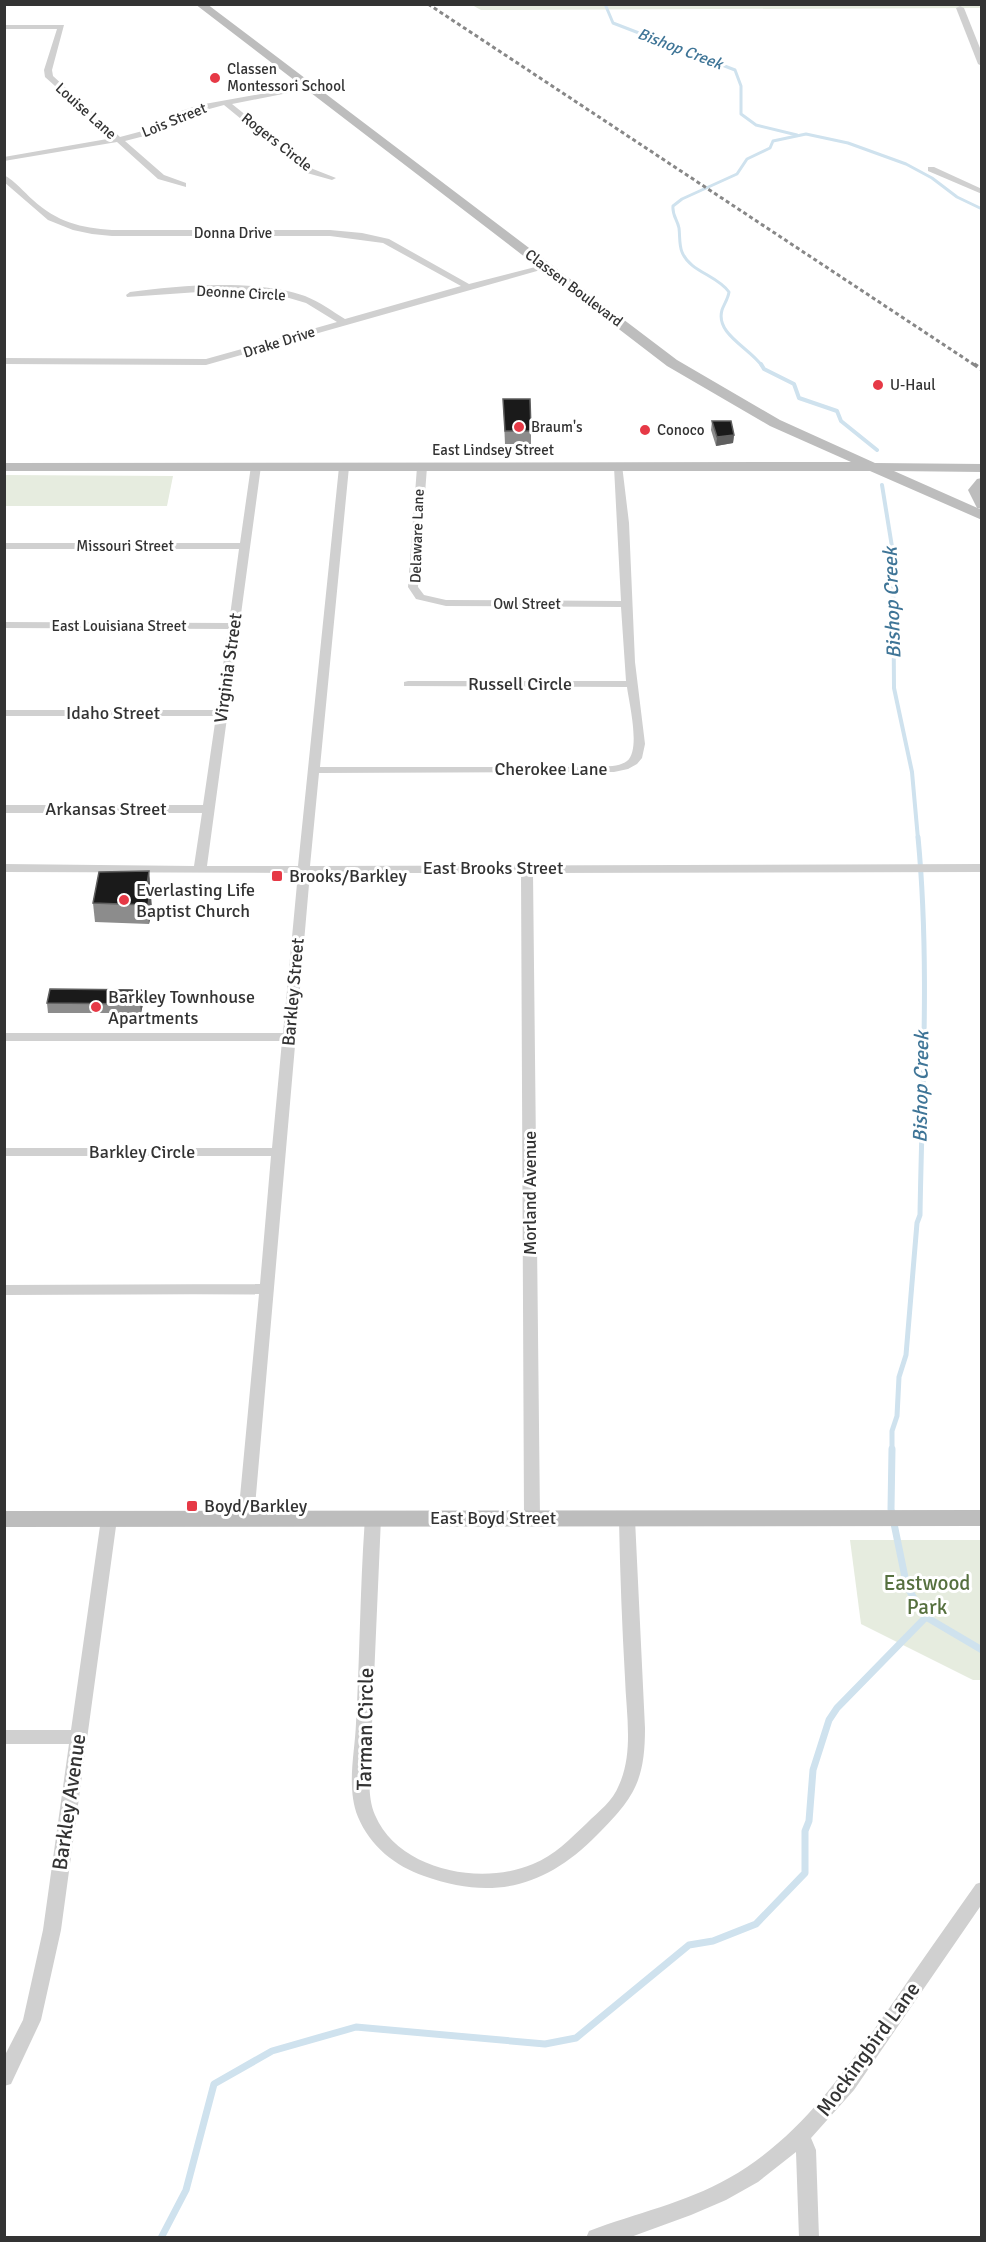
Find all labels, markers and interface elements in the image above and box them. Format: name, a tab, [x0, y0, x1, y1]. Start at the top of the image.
water label: Bishop Creek	[635, 24, 727, 75]
place label: Classen Montessori School	[227, 60, 345, 95]
marker: Classen Montessori School	[208, 71, 222, 85]
street label: Louise Lane	[52, 79, 120, 143]
street label: Lois Street	[139, 99, 209, 141]
street label: Rogers Circle	[238, 109, 316, 175]
street label: Donna Drive	[194, 224, 272, 242]
street label: Classen Boulevard	[522, 245, 626, 331]
street label: Deonne Circle	[196, 282, 286, 304]
street label: Drake Drive	[241, 323, 317, 361]
place label: U-Haul	[890, 376, 936, 394]
marker: U-Haul	[871, 378, 885, 392]
place label: Braum's	[531, 418, 583, 436]
marker: Braum's	[512, 420, 526, 434]
place label: Conoco	[657, 421, 705, 439]
marker: Conoco	[638, 423, 652, 437]
street label: East Lindsey Street	[432, 441, 554, 459]
street label: Delaware Lane	[406, 489, 428, 583]
street label: Missouri Street	[76, 537, 174, 555]
water label: Bishop Creek	[877, 545, 906, 659]
street label: Owl Street	[493, 595, 561, 613]
street label: Virginia Street	[209, 612, 247, 724]
street label: East Louisiana Street	[52, 617, 187, 635]
street label: Russell Circle	[468, 673, 572, 695]
street label: Idaho Street	[66, 702, 160, 724]
street label: Cherokee Lane	[494, 758, 608, 780]
street label: Arkansas Street	[45, 798, 167, 820]
street label: East Brooks Street	[423, 857, 563, 879]
place label: Brooks/Barkley	[289, 865, 407, 887]
marker: Brooks/Barkley	[270, 869, 284, 883]
place label: Everlasting Life Baptist Church	[136, 879, 255, 922]
marker: Everlasting Life Baptist Church	[117, 893, 131, 907]
street label: Barkley Street	[277, 937, 309, 1047]
place label: Barkley Townhouse Apartments	[108, 986, 255, 1029]
marker: Barkley Townhouse Apartments	[89, 1000, 103, 1014]
water label: Bishop Creek	[908, 1029, 935, 1143]
street label: Morland Avenue	[519, 1131, 541, 1255]
street label: Barkley Circle	[89, 1141, 195, 1163]
place label: Boyd/Barkley	[204, 1495, 308, 1517]
marker: Boyd/Barkley	[185, 1499, 199, 1513]
street label: East Boyd Street	[430, 1507, 556, 1529]
park label: Eastwood Park	[884, 1570, 970, 1620]
street label: Tarman Circle	[351, 1667, 379, 1791]
street label: Barkley Avenue	[47, 1732, 91, 1872]
street label: Mockingbird Lane	[811, 1977, 925, 2121]

